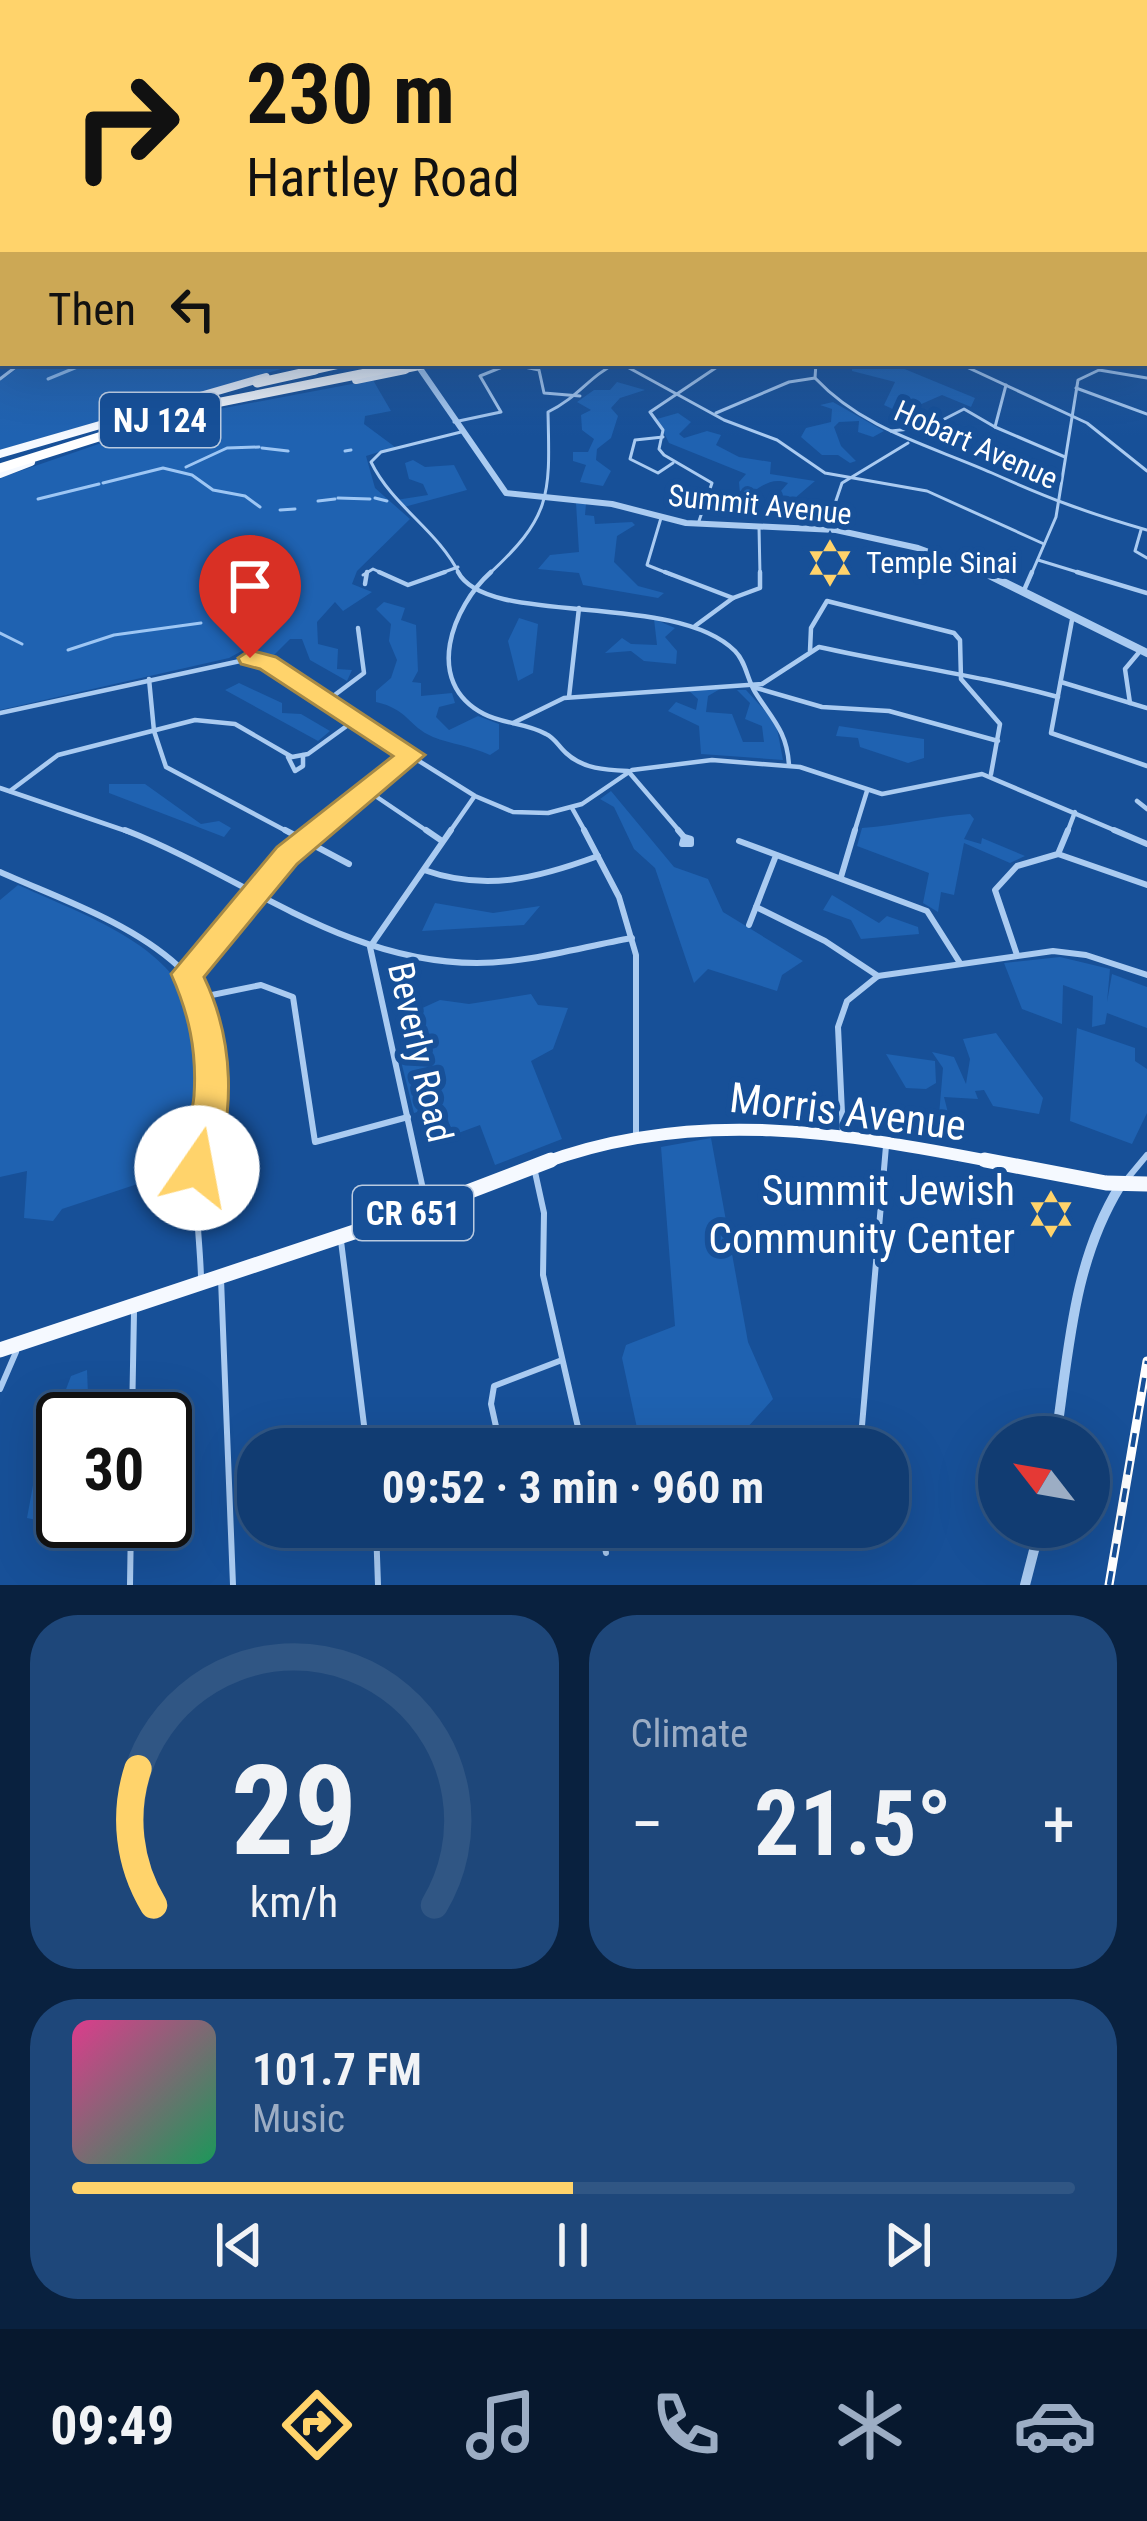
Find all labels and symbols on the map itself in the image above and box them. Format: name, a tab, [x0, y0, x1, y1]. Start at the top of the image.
road number: NJ 124	[100, 393, 220, 447]
street label: Hobart Avenue	[889, 393, 1063, 496]
street label: Summit Avenue	[667, 477, 854, 532]
pin	[199, 535, 301, 658]
synagogue icon: Temple Sinai	[805, 538, 855, 588]
place label: Temple Sinai	[866, 545, 1018, 580]
street label: Beverly Road	[379, 958, 461, 1146]
street label: Morris Avenue	[727, 1073, 969, 1150]
position arrow	[134, 1105, 260, 1231]
place label: Summit Jewish Community Center	[708, 1166, 1015, 1263]
road number: CR 651	[353, 1186, 473, 1240]
synagogue icon: Summit Jewish Community Center	[1026, 1189, 1076, 1239]
speed limit sign: 30	[36, 1392, 192, 1548]
north arrow	[978, 1416, 1110, 1548]

